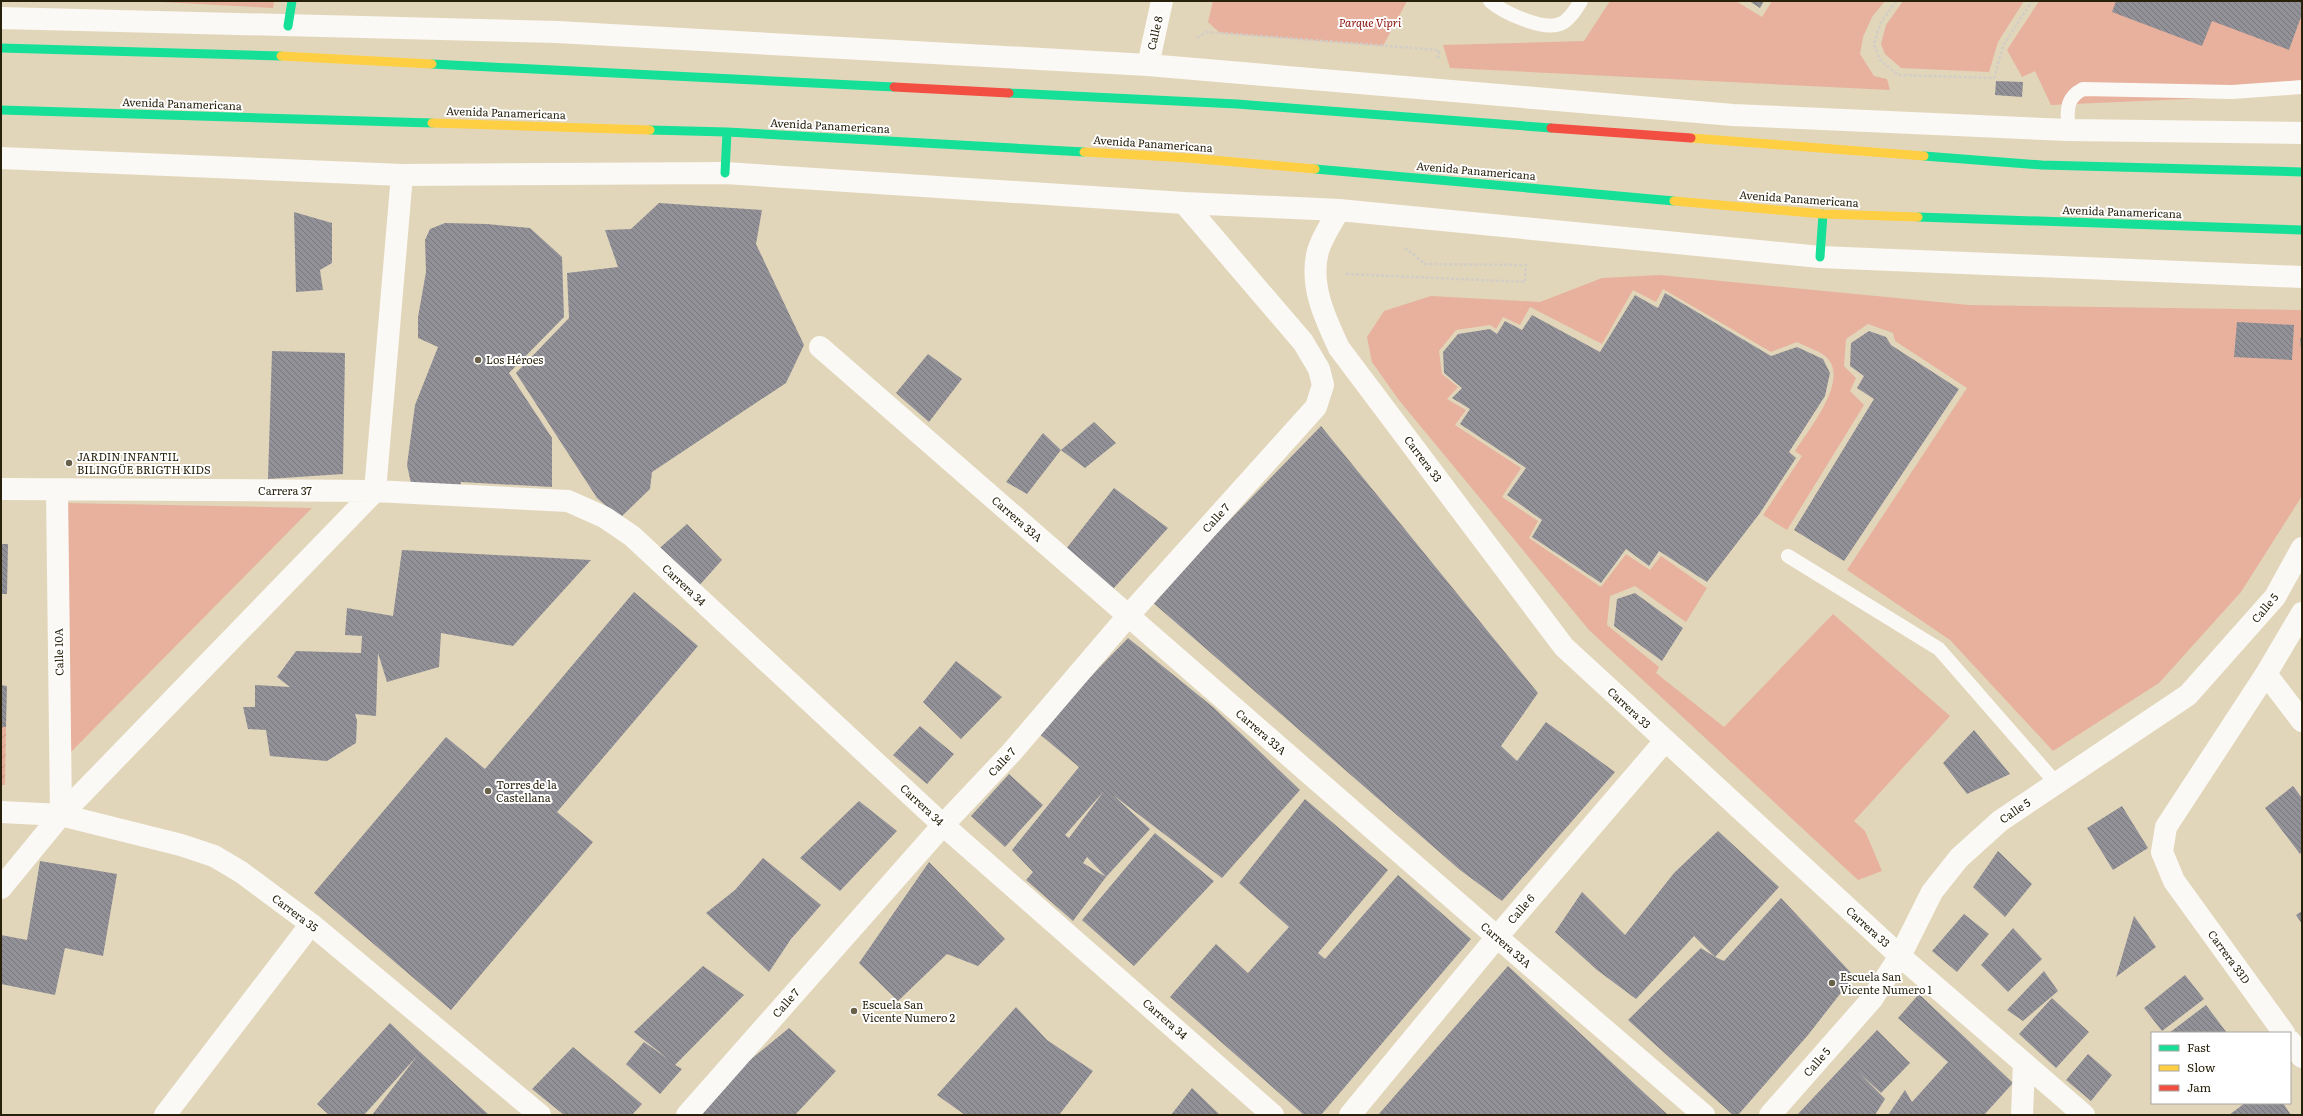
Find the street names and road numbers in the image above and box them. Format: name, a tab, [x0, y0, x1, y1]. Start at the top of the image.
street label: Calle 8	[1142, 14, 1166, 52]
street label: Avenida Panamericana	[122, 93, 242, 113]
street label: Avenida Panamericana	[446, 102, 566, 122]
street label: Avenida Panamericana	[770, 114, 890, 136]
street label: Avenida Panamericana	[1093, 131, 1213, 155]
street label: Avenida Panamericana	[1416, 157, 1537, 183]
street label: Avenida Panamericana	[1739, 186, 1859, 210]
street label: Avenida Panamericana	[2062, 201, 2182, 221]
street label: Carrera 33	[1401, 432, 1447, 485]
street label: Carrera 37	[258, 482, 312, 498]
street label: Carrera 33A	[989, 492, 1046, 545]
street label: Calle 7	[1198, 499, 1233, 535]
street label: Carrera 34	[659, 560, 710, 609]
street label: Calle 5	[2247, 589, 2282, 626]
street label: Calle 10A	[50, 628, 66, 676]
street label: Carrera 33	[1604, 683, 1655, 732]
street label: Carrera 33A	[1233, 705, 1290, 758]
street label: Calle 7	[984, 743, 1019, 779]
street label: Carrera 34	[897, 780, 948, 829]
street label: Calle 5	[1996, 794, 2033, 826]
street label: Carrera 35	[269, 890, 322, 935]
street label: Calle 6	[1503, 890, 1538, 927]
street label: Carrera 33	[1843, 902, 1894, 950]
street label: Carrera 33A	[1478, 918, 1535, 971]
street label: Carrera 33D	[2205, 926, 2255, 986]
street label: Calle 7	[768, 984, 803, 1021]
street label: Carrera 34	[1140, 994, 1192, 1042]
street label: Calle 5	[1799, 1043, 1834, 1080]

